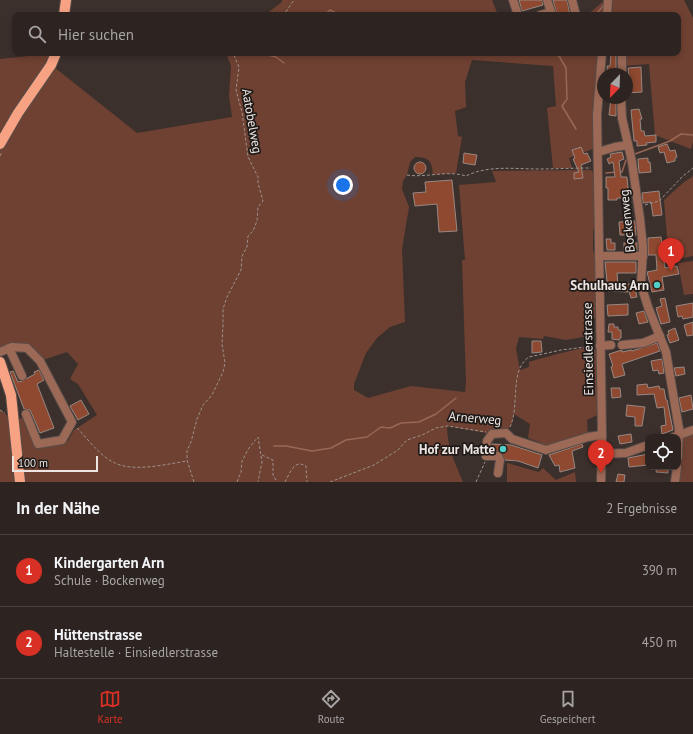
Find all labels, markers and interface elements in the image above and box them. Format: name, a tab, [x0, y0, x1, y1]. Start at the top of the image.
search box	[12, 12, 681, 56]
icon: search	[26, 23, 48, 45]
text: Hier suchen	[58, 25, 134, 44]
north arrow	[597, 68, 633, 104]
street label: Aatobelweg	[238, 87, 266, 155]
your location	[333, 175, 353, 195]
street label: Bockenweg	[615, 189, 639, 253]
pin: 1	[658, 238, 684, 271]
place label: Schulhaus Arn	[570, 277, 649, 294]
marker: Schulhaus Arn	[652, 280, 662, 290]
street label: Einsiedlerstrasse	[579, 302, 597, 396]
street label: Arnerweg	[448, 407, 502, 429]
map controls	[645, 434, 681, 470]
button: locate	[645, 434, 681, 470]
pin: 2	[588, 440, 614, 473]
place label: Hof zur Matte	[419, 441, 495, 458]
marker: Hof zur Matte	[498, 444, 508, 454]
scale bar	[12, 454, 98, 473]
text: 100 m	[18, 456, 48, 470]
text: In der Nähe	[16, 497, 100, 519]
text: 2 Ergebnisse	[606, 500, 677, 517]
text: Kindergarten Arn	[54, 553, 164, 572]
text: 1	[25, 562, 33, 579]
text: 390 m	[642, 562, 677, 579]
text: Schule · Bockenweg	[54, 572, 165, 589]
text: Hüttenstrasse	[54, 625, 142, 644]
text: 2	[25, 634, 33, 651]
text: 450 m	[642, 634, 677, 651]
text: Haltestelle · Einsiedlerstrasse	[54, 644, 218, 661]
tab: Karte	[98, 688, 123, 726]
tab: Route	[318, 688, 345, 726]
tab: Gespeichert	[540, 688, 595, 726]

